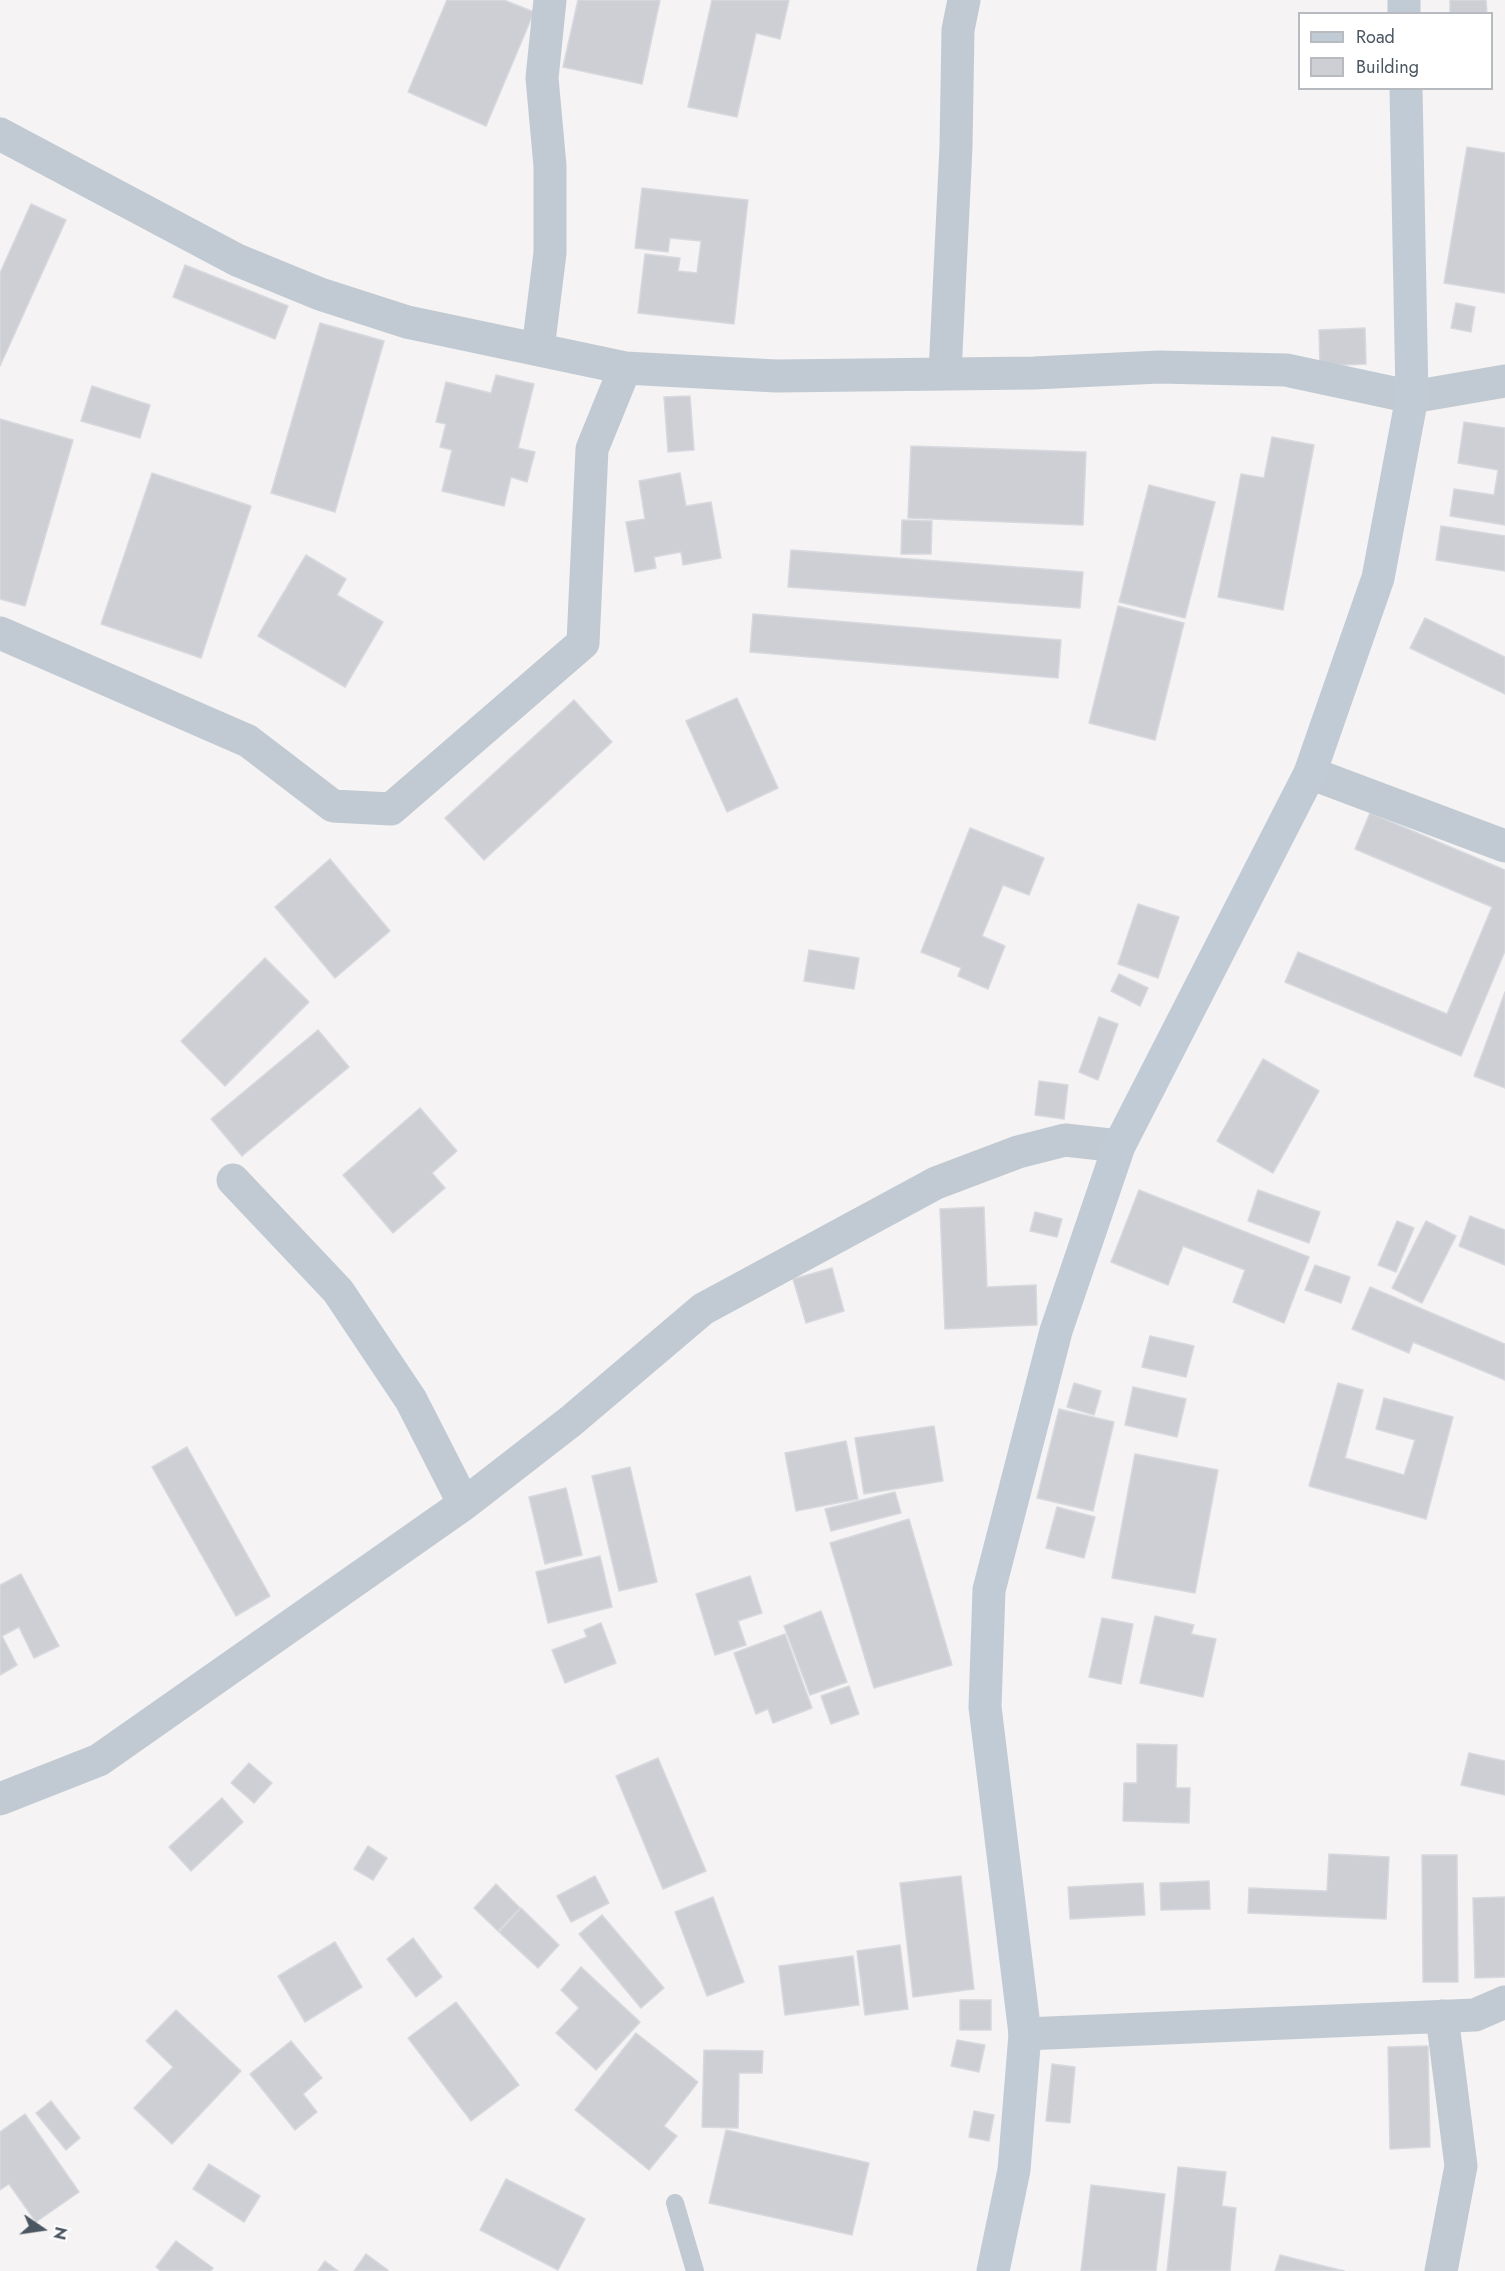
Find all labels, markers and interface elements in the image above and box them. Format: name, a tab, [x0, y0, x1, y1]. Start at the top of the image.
legend	[1298, 12, 1493, 90]
text: Road	[1356, 24, 1395, 50]
text: Building	[1356, 54, 1419, 80]
north arrow	[12, 2199, 72, 2259]
text: N	[47, 2224, 73, 2242]

